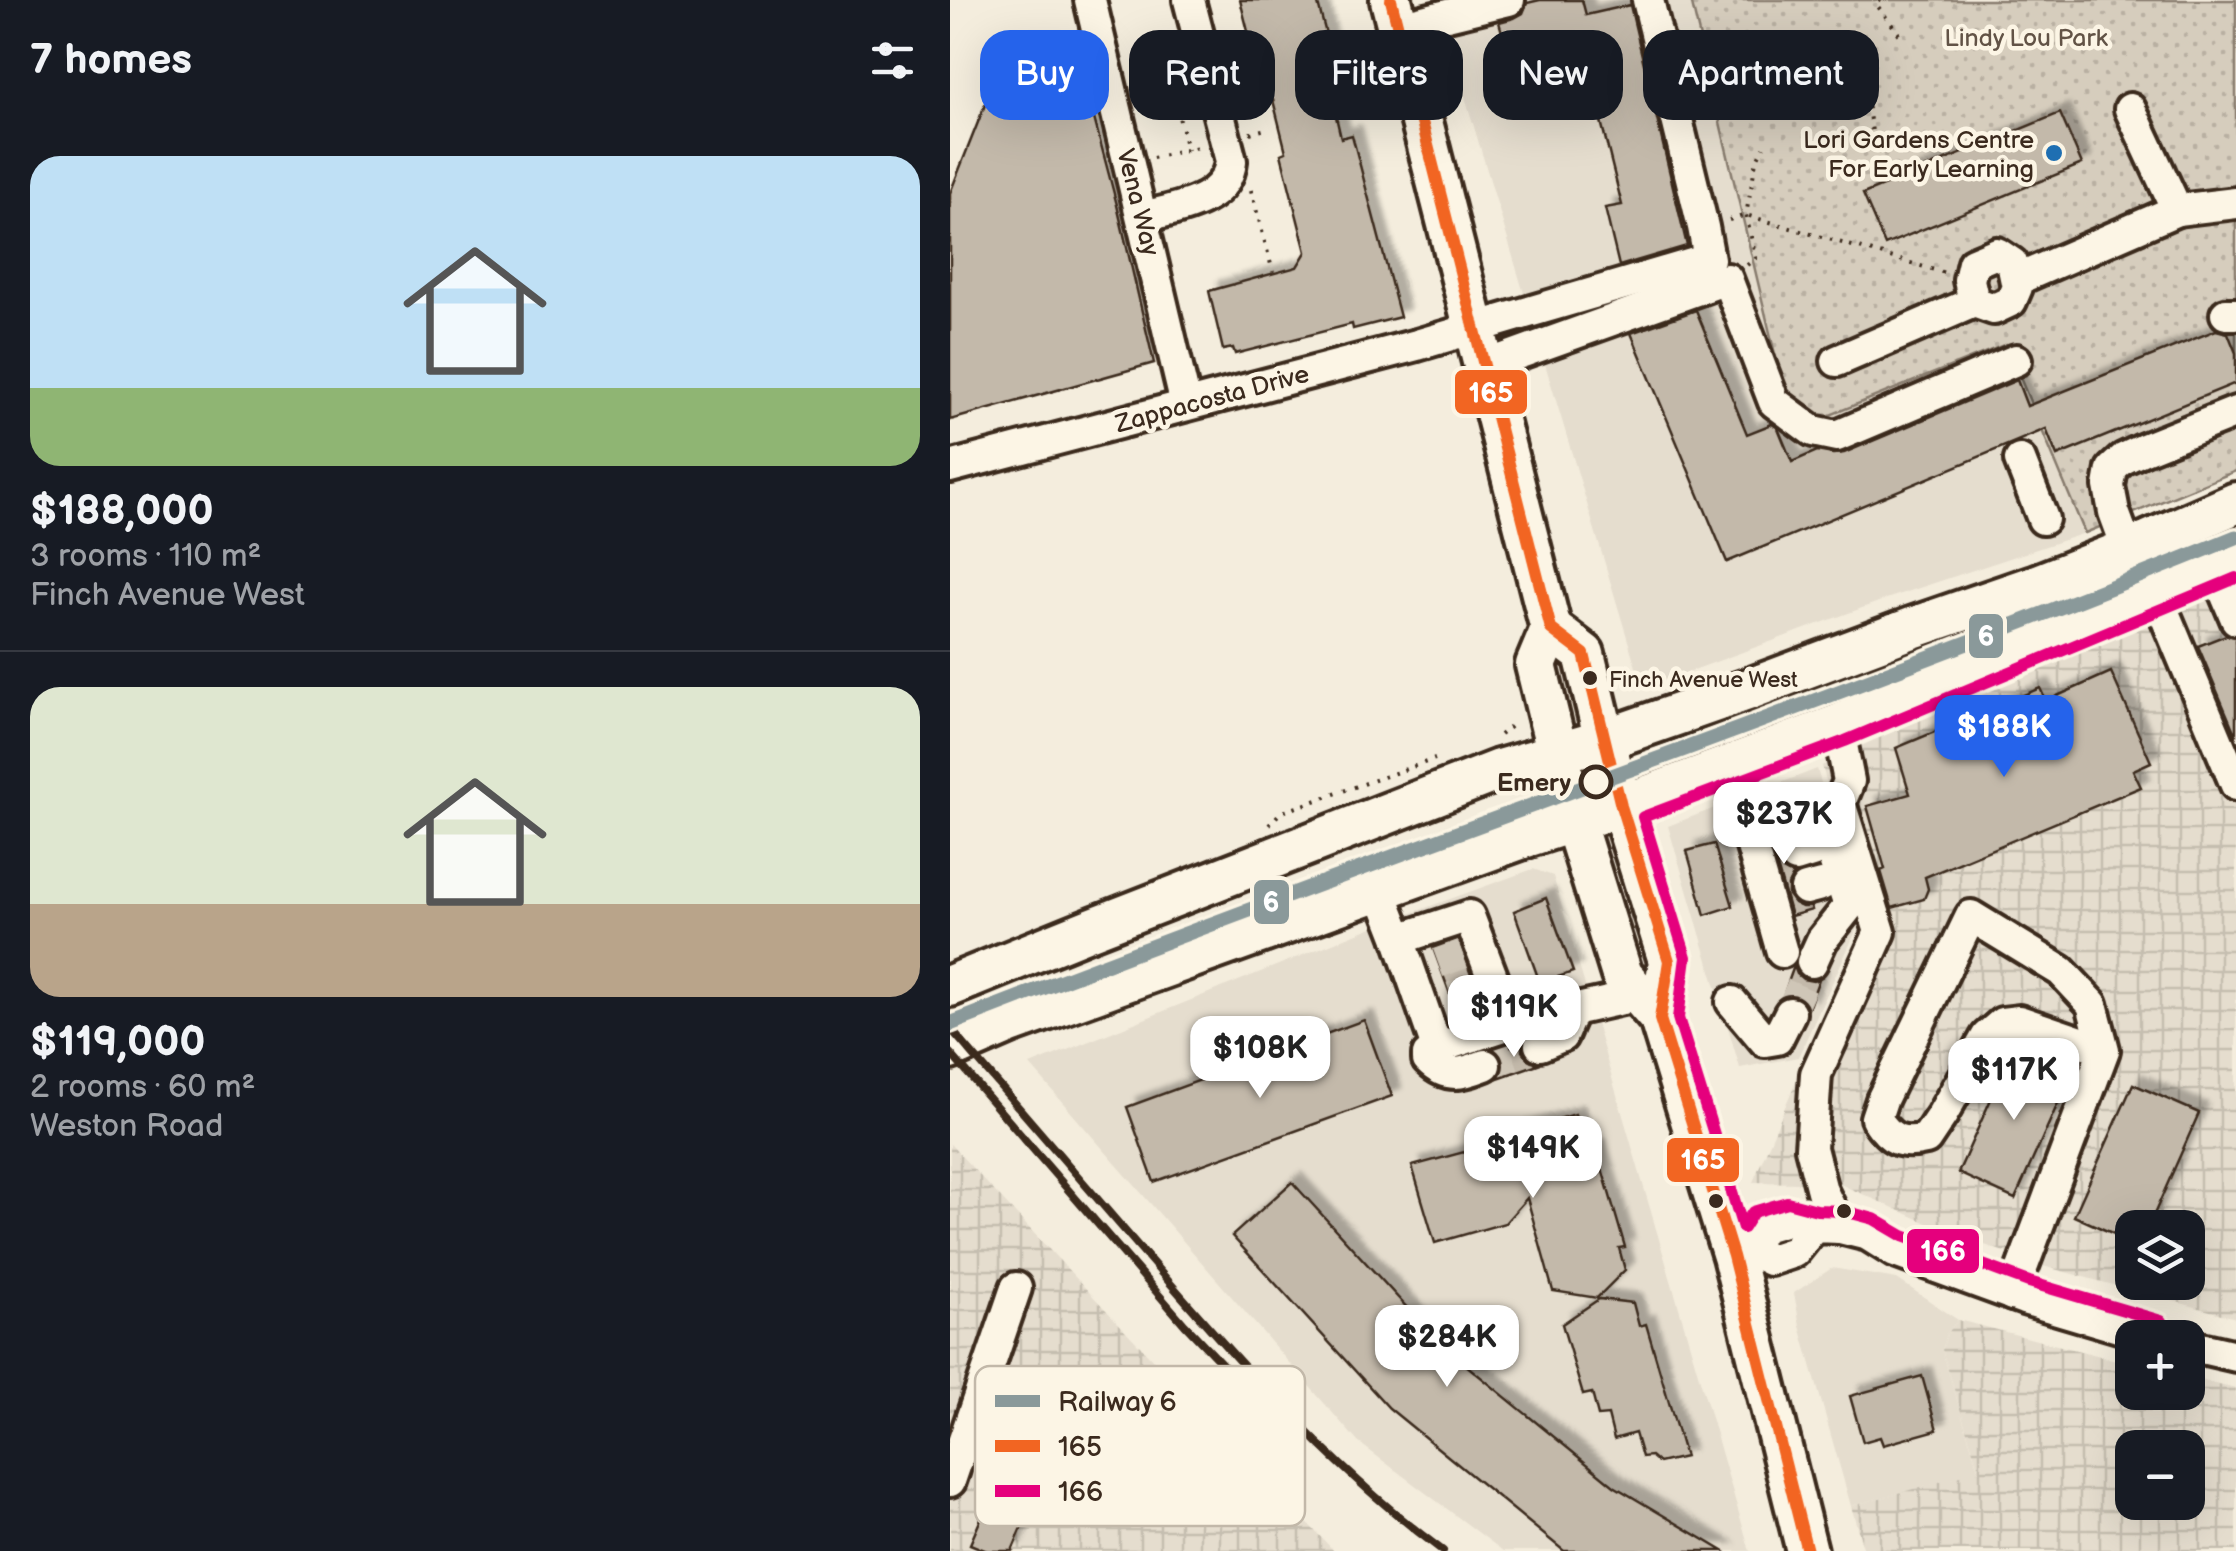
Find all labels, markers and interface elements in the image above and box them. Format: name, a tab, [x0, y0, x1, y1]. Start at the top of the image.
park label: Lindy Lou Park	[1944, 23, 2108, 54]
chip: Buy	[980, 30, 1109, 120]
chip: Rent	[1129, 30, 1275, 120]
chip: Filters	[1295, 30, 1463, 120]
chip: New	[1483, 30, 1623, 120]
chip: Apartment	[1643, 30, 1879, 120]
icon: filters	[865, 33, 920, 88]
text: 7 homes	[30, 35, 192, 86]
place label: Lori Gardens Centre For Early Learning	[1803, 125, 2034, 185]
marker: Lori Gardens Centre For Early Learning	[2043, 142, 2065, 164]
street label: Vena Way	[1109, 146, 1166, 260]
icon: home	[385, 221, 565, 401]
street label: Zappacosta Drive	[1111, 359, 1313, 440]
line badge: 165	[1453, 368, 1529, 416]
text: 165	[1469, 377, 1513, 410]
text: $188,000	[30, 486, 214, 537]
text: 3 rooms · 110 m²	[30, 537, 261, 576]
text: Finch Avenue West	[30, 576, 305, 615]
line badge: 6	[1967, 612, 2005, 660]
text: 6	[1978, 620, 1994, 653]
place label: Finch Avenue West	[1609, 667, 1798, 694]
marker: Finch Avenue West	[1580, 668, 1600, 688]
pin: $188K	[1934, 695, 2074, 780]
text: $188K	[1957, 708, 2051, 747]
icon: home	[385, 752, 565, 932]
marker: Emery	[1580, 766, 1612, 798]
place label: Emery	[1497, 768, 1572, 799]
pin: $237K	[1714, 782, 1854, 867]
text: $237K	[1735, 795, 1833, 834]
line badge: 6	[1252, 878, 1291, 926]
text: 6	[1263, 886, 1279, 919]
pin: $119K	[1444, 975, 1584, 1060]
text: $119K	[1470, 988, 1558, 1027]
pin: $108K	[1190, 1016, 1330, 1101]
text: $119,000	[30, 1017, 205, 1068]
text: $108K	[1212, 1029, 1308, 1068]
pin: $117K	[1944, 1038, 2084, 1123]
text: $117K	[1970, 1051, 2058, 1090]
text: 2 rooms · 60 m²	[30, 1068, 255, 1107]
text: Weston Road	[30, 1107, 223, 1146]
pin: $149K	[1463, 1116, 1603, 1201]
text: $149K	[1486, 1129, 1580, 1168]
line badge: 165	[1665, 1136, 1741, 1184]
text: 165	[1681, 1144, 1725, 1177]
unlabelled marker	[1706, 1191, 1726, 1211]
unlabelled marker	[1834, 1201, 1854, 1221]
map controls	[2115, 1210, 2205, 1520]
button: layers	[2115, 1210, 2205, 1300]
line badge: 166	[1905, 1227, 1981, 1275]
text: 166	[1920, 1235, 1966, 1268]
pin: $284K	[1377, 1305, 1517, 1390]
text: $284K	[1397, 1318, 1497, 1357]
button: +	[2115, 1320, 2205, 1410]
legend	[975, 1366, 1305, 1526]
text: Railway 6	[1058, 1386, 1177, 1419]
button: −	[2115, 1430, 2205, 1520]
text: 165	[1058, 1431, 1102, 1464]
text: 166	[1058, 1476, 1103, 1509]

